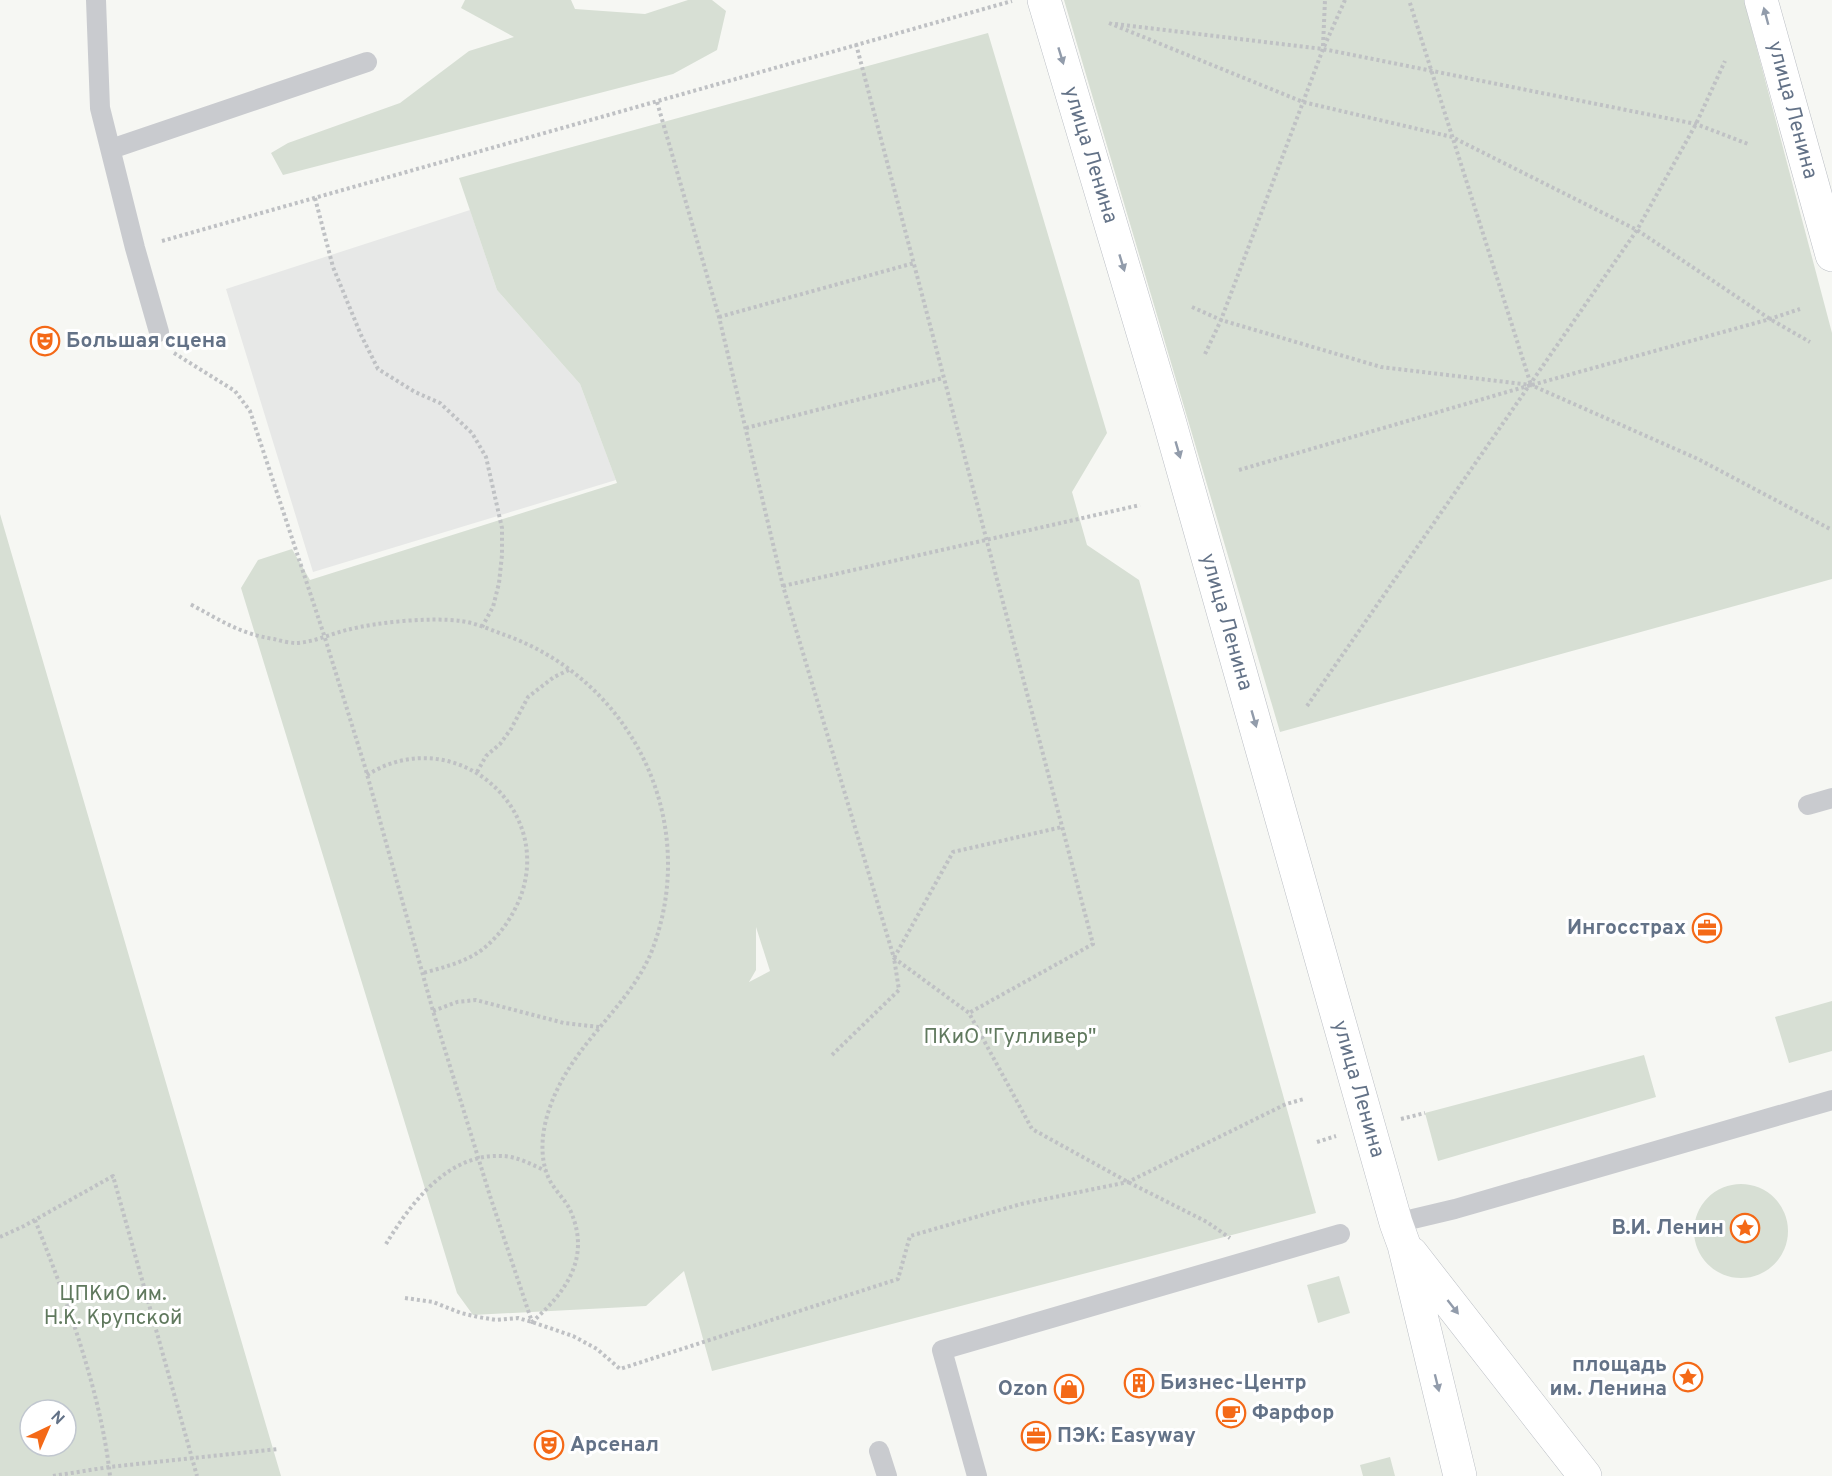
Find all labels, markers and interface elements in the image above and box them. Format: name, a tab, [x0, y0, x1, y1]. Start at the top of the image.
one-way arrow	[1761, 7, 1770, 25]
street label: улица Ленина	[1761, 38, 1823, 182]
one-way arrow	[1057, 47, 1066, 65]
street label: улица Ленина	[1056, 83, 1124, 227]
one-way arrow	[1118, 254, 1127, 272]
theatre icon: Большая сцена	[29, 325, 61, 357]
place label: Большая сцена	[66, 328, 227, 355]
one-way arrow	[1174, 441, 1183, 459]
street label: улица Ленина	[1193, 550, 1259, 694]
one-way arrow	[1249, 709, 1259, 728]
office icon: Ингосстрах	[1691, 912, 1723, 944]
place label: Ингосстрах	[1567, 915, 1686, 942]
street label: улица Ленина	[1325, 1017, 1391, 1161]
park label: ПКиО "Гулливер"	[923, 1024, 1097, 1051]
place icon: В.И. Ленин	[1729, 1212, 1761, 1244]
place label: В.И. Ленин	[1611, 1215, 1724, 1242]
park label: ЦПКиО им. Н.К. Крупской	[44, 1281, 182, 1332]
one-way arrow	[1447, 1299, 1459, 1315]
place label: площадь им. Ленина	[1549, 1352, 1667, 1403]
place icon: площадь им. Ленина	[1672, 1361, 1704, 1393]
building icon: Бизнес-Центр	[1123, 1367, 1155, 1399]
place label: Бизнес-Центр	[1160, 1370, 1307, 1397]
shop icon: Ozon	[1053, 1373, 1085, 1405]
one-way arrow	[1433, 1374, 1443, 1392]
place label: Ozon	[998, 1376, 1048, 1403]
cafe icon: Фарфор	[1215, 1397, 1247, 1429]
north arrow	[18, 1398, 78, 1458]
place label: Фарфор	[1252, 1400, 1334, 1427]
text: N	[46, 1407, 68, 1430]
office icon: ПЭК: Easyway	[1020, 1420, 1052, 1452]
place label: ПЭК: Easyway	[1057, 1423, 1196, 1450]
theatre icon: Арсенал	[533, 1429, 565, 1461]
place label: Арсенал	[570, 1432, 659, 1459]

